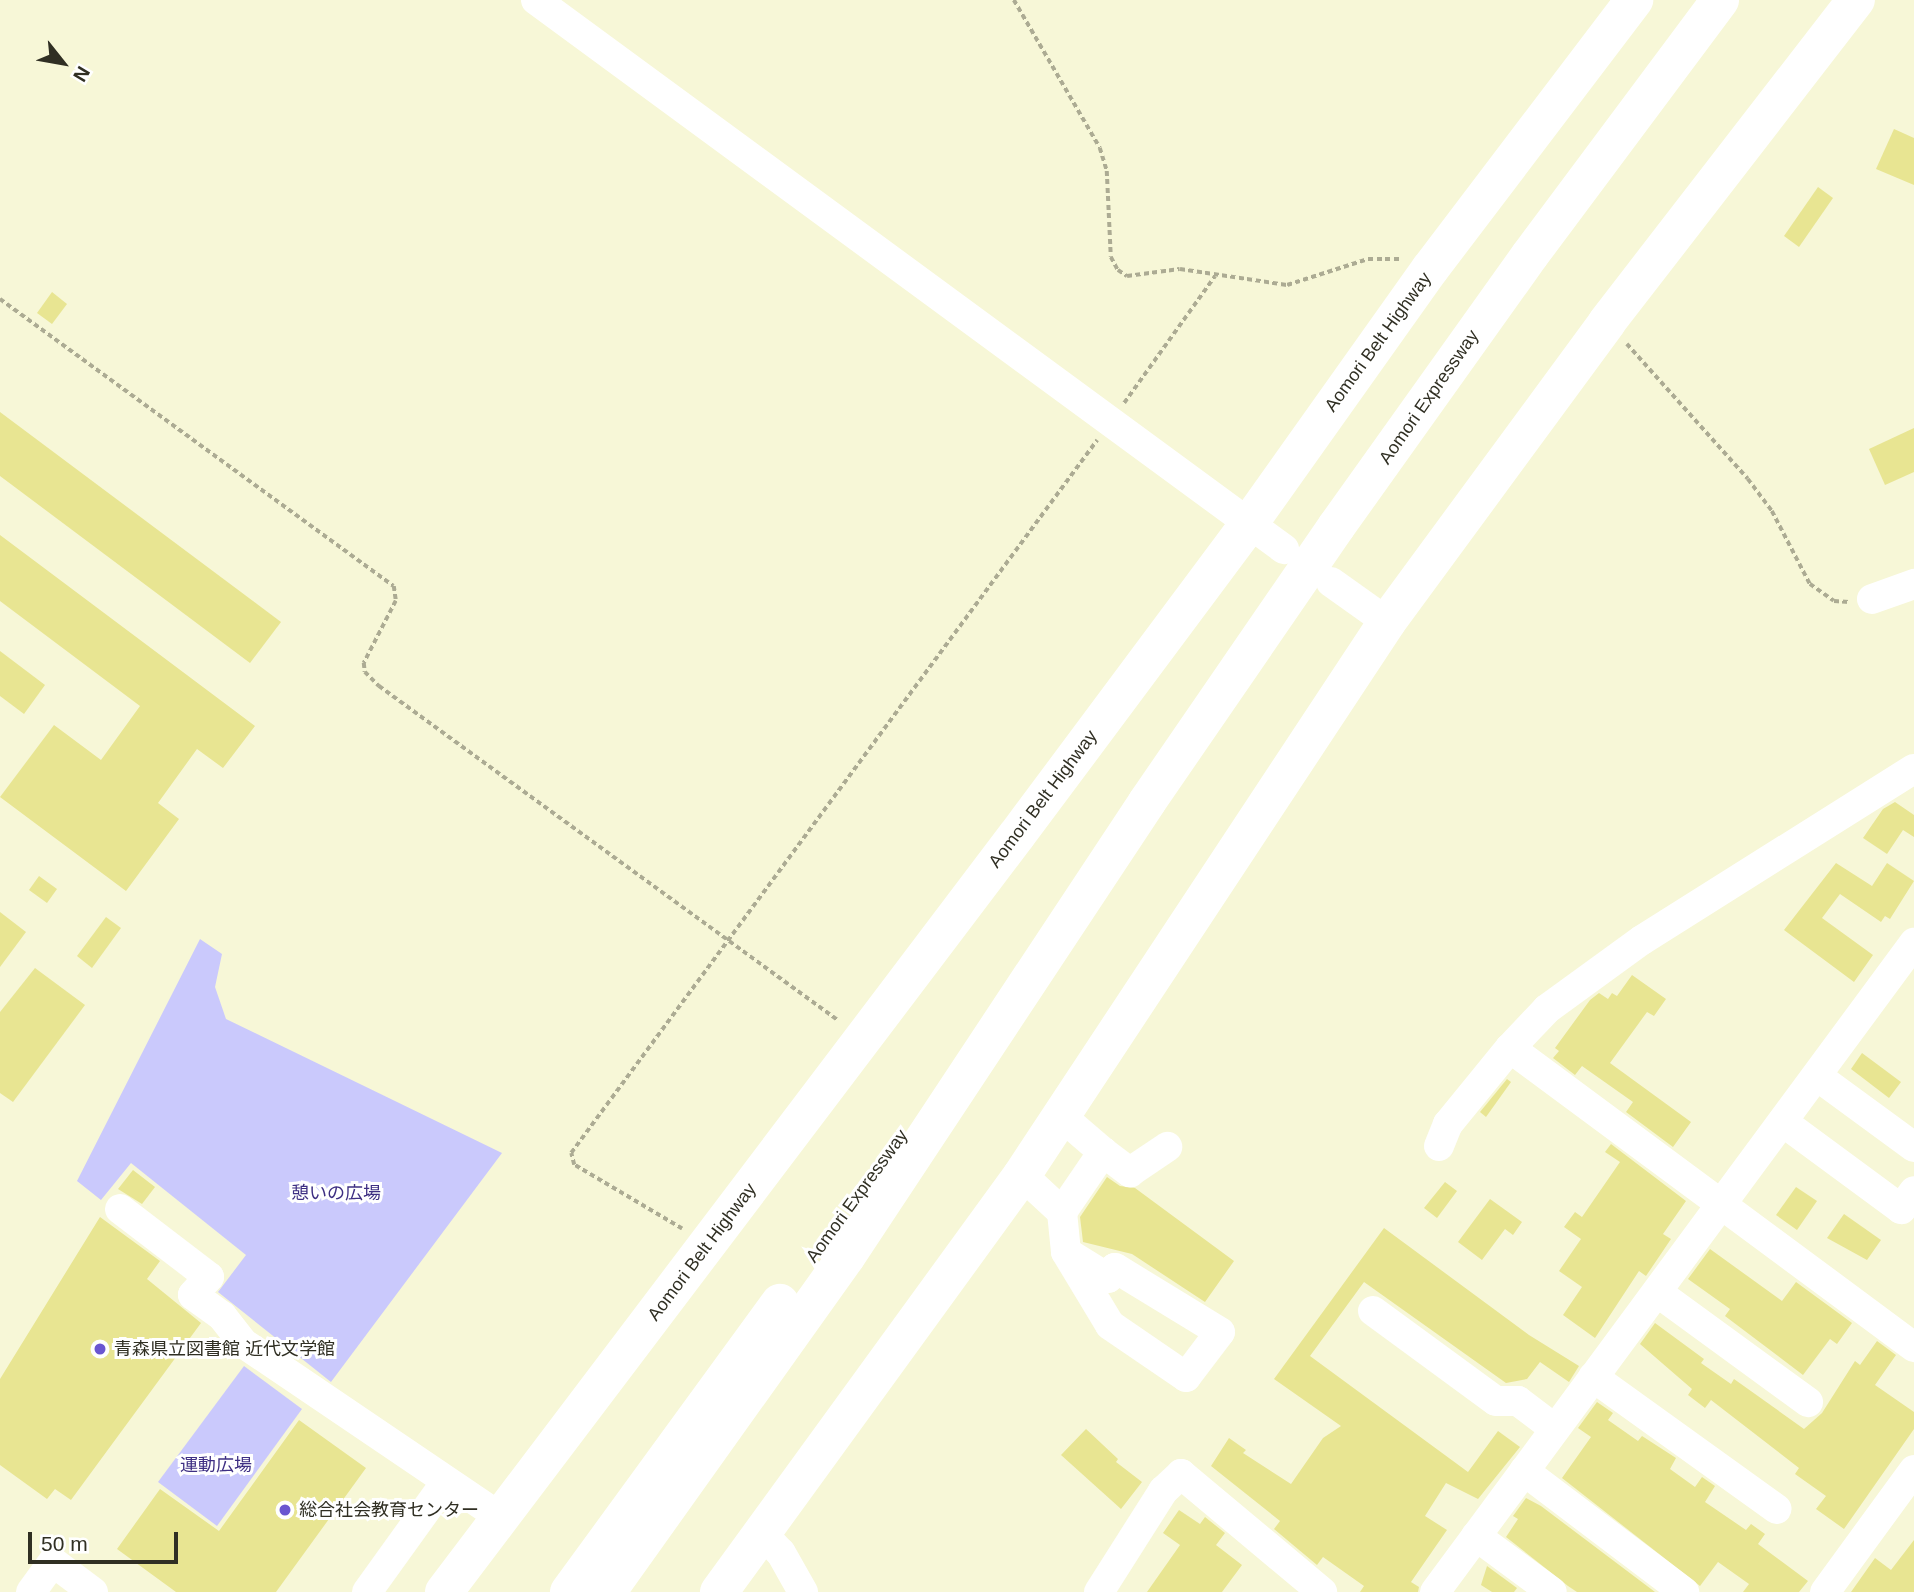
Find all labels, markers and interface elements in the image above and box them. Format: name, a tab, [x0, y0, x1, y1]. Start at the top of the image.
north arrow	[28, 28, 98, 98]
text: N	[69, 63, 94, 85]
street label: Aomori Belt Highway	[1320, 268, 1436, 416]
street label: Aomori Expressway	[1375, 326, 1483, 468]
street label: Aomori Belt Highway	[984, 726, 1102, 872]
street label: Aomori Expressway	[802, 1125, 912, 1267]
street label: Aomori Belt Highway	[643, 1179, 761, 1325]
park label: 憩いの広場	[291, 1182, 381, 1204]
place label: 青森県立図書館 近代文学館	[114, 1338, 335, 1360]
marker: 青森県立図書館 近代文学館	[92, 1341, 108, 1357]
park label: 運動広場	[180, 1454, 252, 1476]
place label: 総合社会教育センター	[299, 1499, 479, 1521]
marker: 総合社会教育センター	[277, 1502, 293, 1518]
scale bar	[32, 1518, 182, 1562]
text: 50 m	[41, 1532, 88, 1555]

